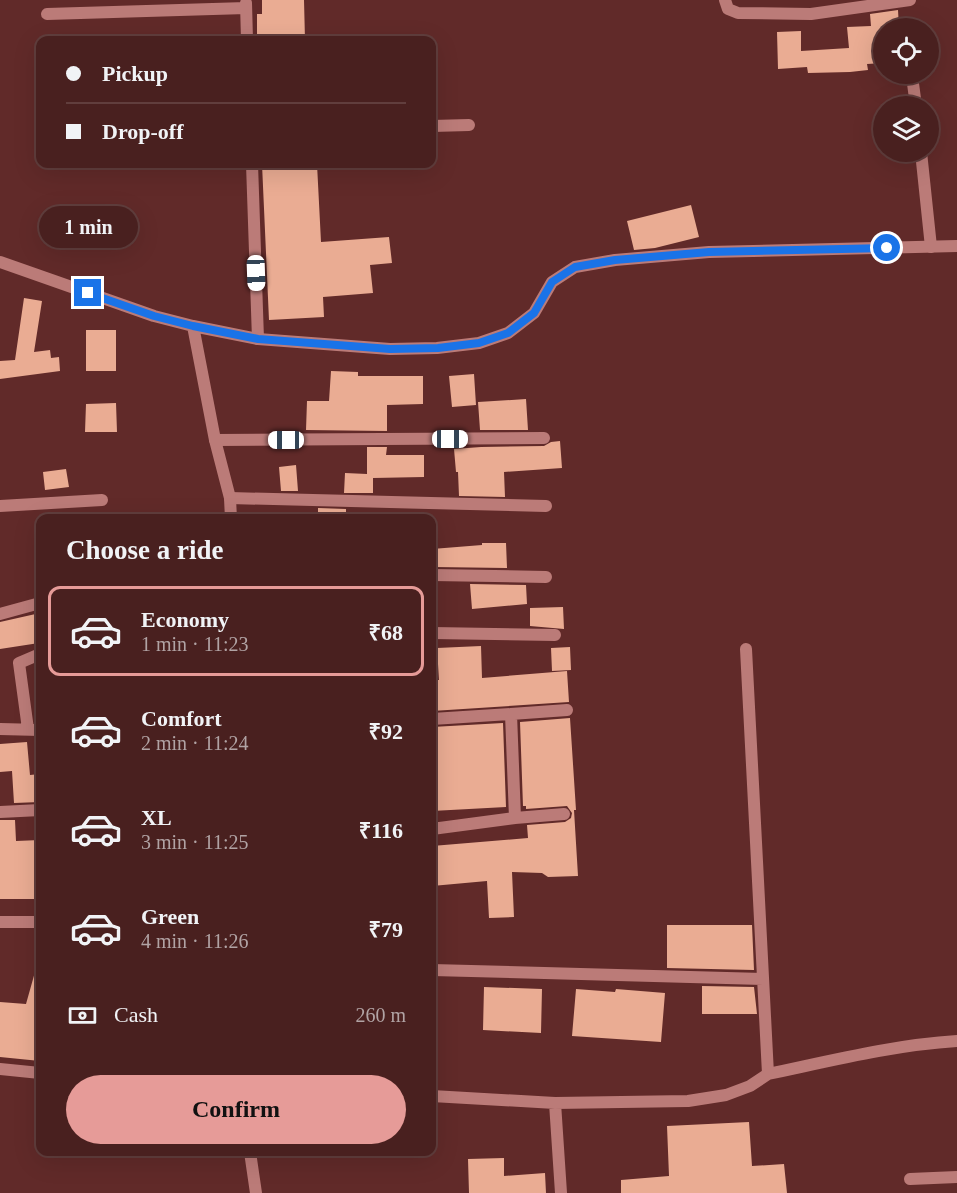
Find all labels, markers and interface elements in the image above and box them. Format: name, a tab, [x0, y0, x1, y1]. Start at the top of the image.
map controls	[873, 18, 939, 162]
button: locate	[873, 18, 939, 84]
text: Pickup	[102, 61, 168, 86]
button: layers	[873, 96, 939, 162]
text: Drop-off	[102, 119, 183, 144]
callout: 1 min	[38, 206, 138, 248]
text: 1 min	[64, 216, 113, 238]
route start	[873, 234, 900, 261]
car	[246, 255, 266, 291]
route end	[74, 279, 101, 306]
car	[432, 430, 468, 448]
car	[268, 431, 304, 449]
text: Choose a ride	[66, 535, 224, 565]
icon: car	[69, 604, 123, 658]
text: Economy	[141, 607, 229, 632]
text: ₹68	[368, 620, 403, 645]
text: 1 min · 11:23	[141, 633, 249, 655]
icon: car	[69, 703, 123, 757]
text: Comfort	[141, 706, 222, 731]
text: ₹92	[368, 719, 403, 744]
text: 2 min · 11:24	[141, 732, 249, 754]
icon: car	[69, 802, 123, 856]
text: XL	[141, 805, 172, 830]
text: ₹116	[359, 818, 403, 843]
text: 3 min · 11:25	[141, 831, 249, 853]
icon: car	[69, 901, 123, 955]
text: Green	[141, 904, 199, 929]
text: ₹79	[368, 917, 403, 942]
text: 4 min · 11:26	[141, 930, 249, 952]
icon: cash	[66, 999, 99, 1032]
text: Cash	[114, 1002, 158, 1027]
text: 260 m	[355, 1004, 406, 1026]
button: Confirm	[66, 1075, 406, 1144]

